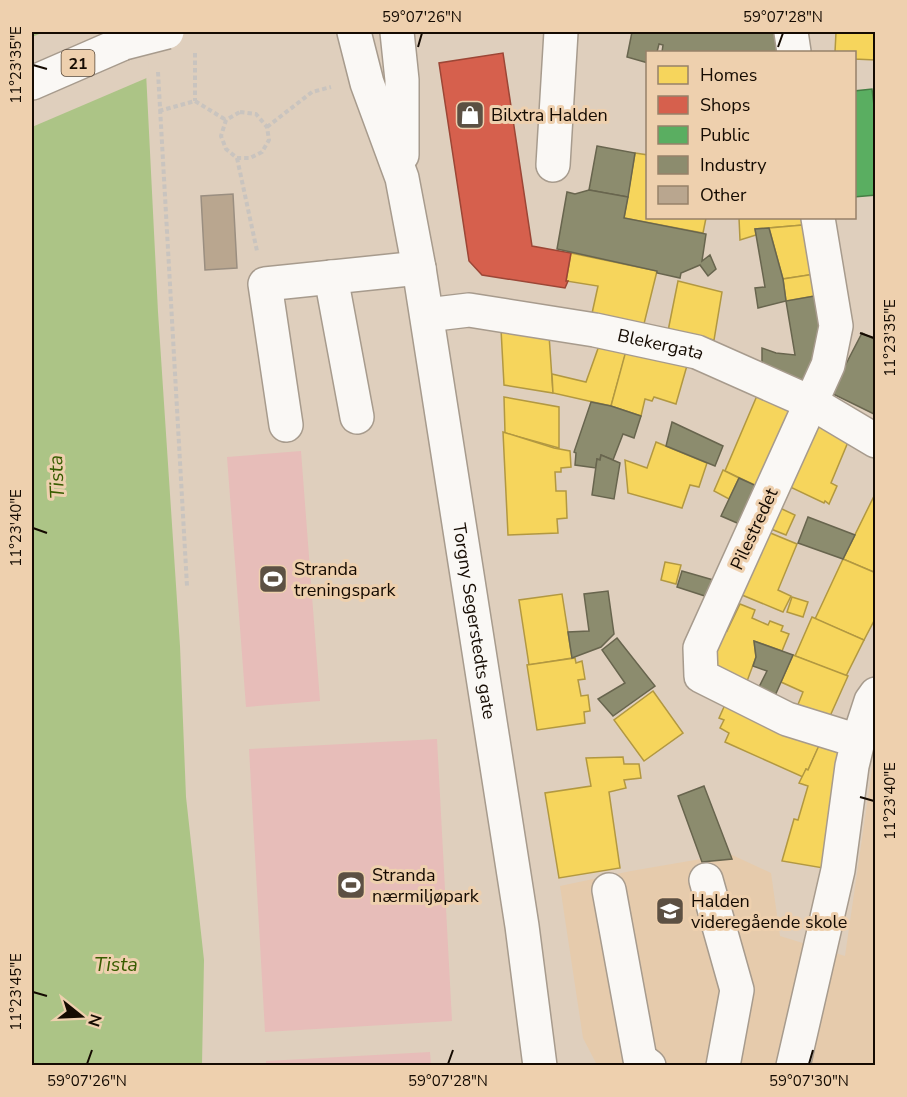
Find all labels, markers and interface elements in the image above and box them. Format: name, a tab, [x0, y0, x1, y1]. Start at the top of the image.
text: 59°07'26"N	[382, 7, 462, 27]
text: 59°07'28"N	[743, 7, 823, 27]
text: 11°23'35"E	[6, 26, 26, 104]
road number: 21	[62, 50, 94, 76]
legend	[646, 51, 856, 219]
text: Homes	[700, 63, 757, 87]
text: Shops	[700, 93, 750, 117]
shop icon: Bilxtra Halden	[454, 99, 486, 131]
place label: Bilxtra Halden	[491, 103, 608, 127]
text: Public	[700, 123, 750, 147]
text: Industry	[700, 153, 767, 177]
text: Other	[700, 183, 747, 207]
text: 11°23'35"E	[880, 299, 900, 377]
street label: Blekergata	[615, 323, 708, 366]
water label: Tista	[42, 454, 71, 500]
street label: Pilestredet	[725, 484, 784, 574]
text: 11°23'40"E	[6, 489, 26, 567]
street label: Torgny Segerstedts gate	[447, 522, 501, 721]
place label: Stranda treningspark	[294, 557, 397, 602]
sports icon: Stranda treningspark	[257, 563, 289, 595]
text: 11°23'40"E	[880, 762, 900, 840]
place label: Stranda nærmiljøpark	[372, 863, 480, 908]
sports icon: Stranda nærmiljøpark	[335, 869, 367, 901]
place label: Halden videregående skole	[691, 889, 847, 934]
school or university icon: Halden videregående skole	[654, 895, 686, 927]
water label: Tista	[94, 951, 138, 978]
text: 11°23'45"E	[6, 953, 26, 1031]
north arrow	[51, 986, 111, 1046]
text: N	[82, 1011, 107, 1029]
text: 59°07'26"N	[47, 1071, 127, 1091]
text: 59°07'28"N	[408, 1071, 488, 1091]
text: 59°07'30"N	[769, 1071, 849, 1091]

